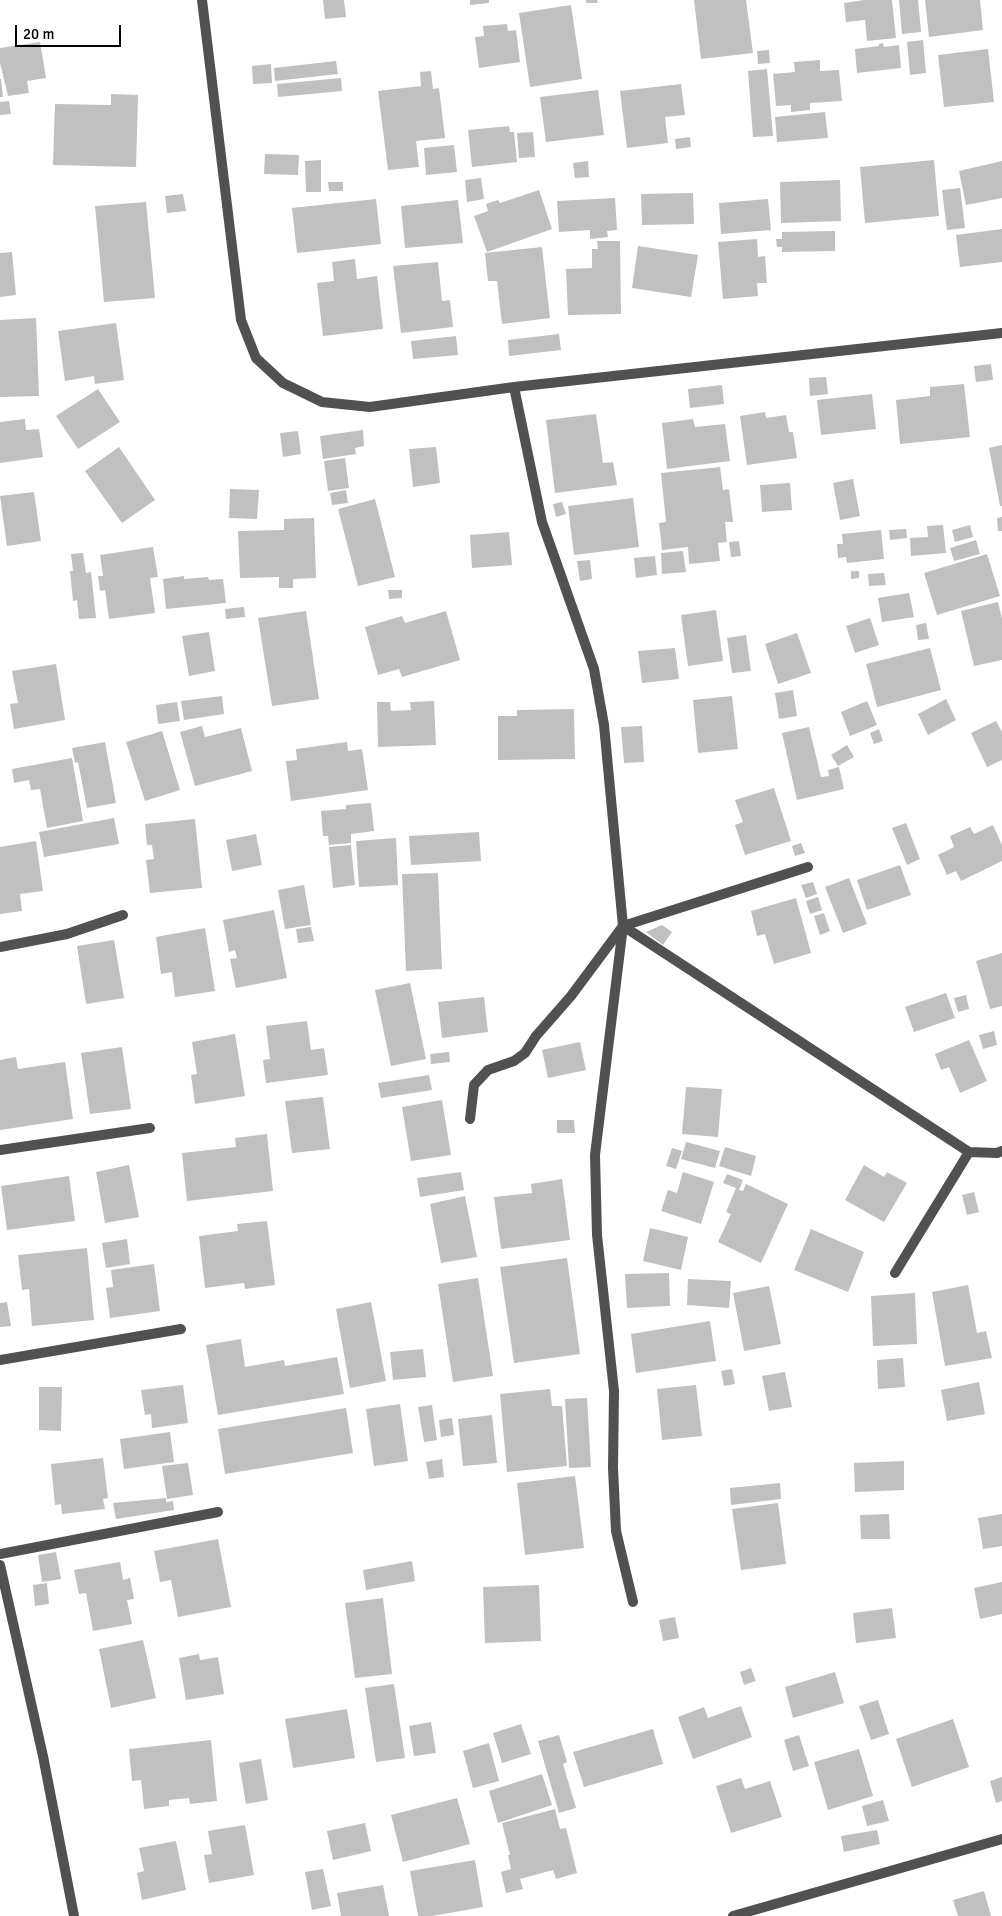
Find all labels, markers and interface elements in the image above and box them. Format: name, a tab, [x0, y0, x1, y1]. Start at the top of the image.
scale bar	[18, 15, 124, 47]
text: 20 m	[23, 25, 54, 43]

